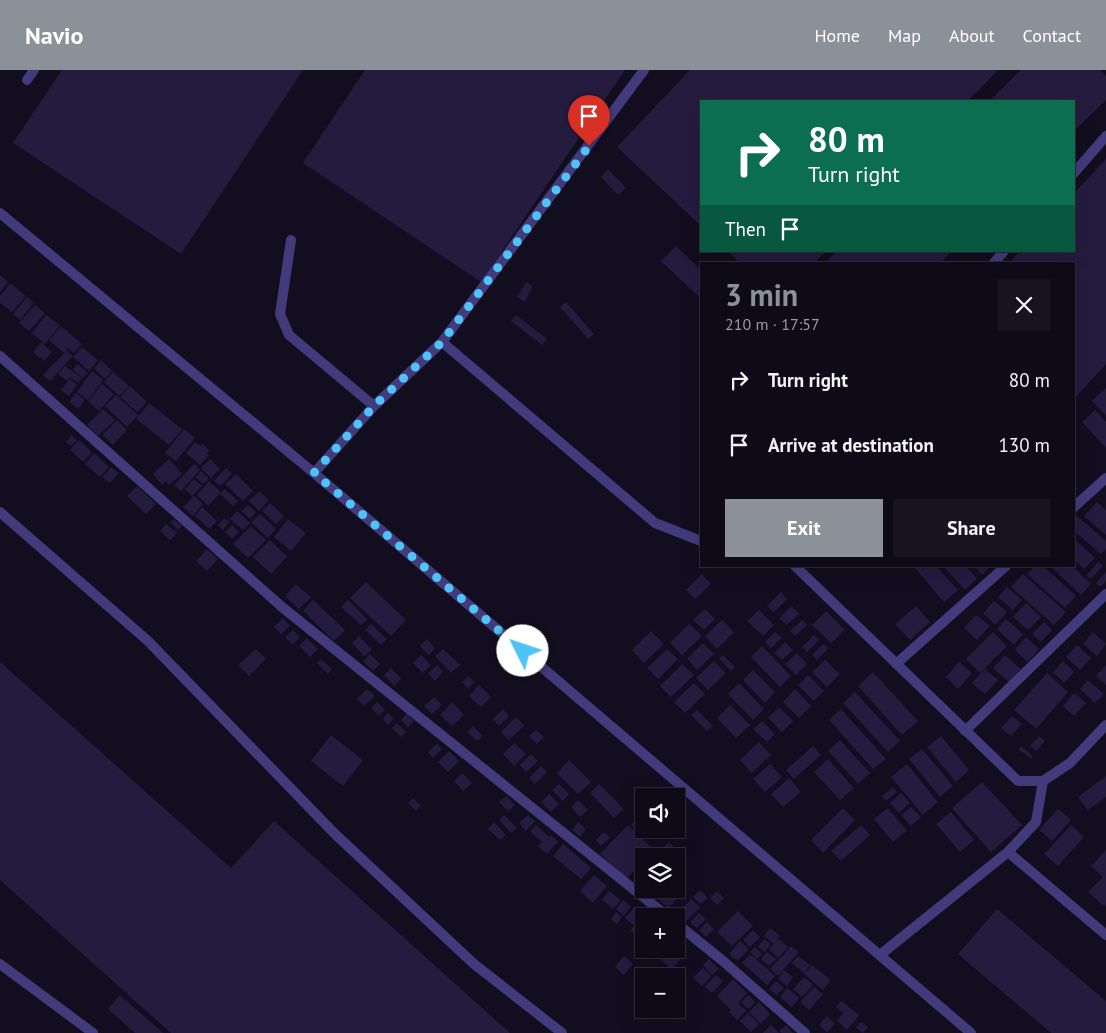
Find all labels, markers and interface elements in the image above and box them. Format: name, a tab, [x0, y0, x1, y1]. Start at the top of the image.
text: Navio	[25, 20, 83, 51]
text: Home	[814, 24, 860, 47]
text: Map	[888, 24, 921, 47]
text: About	[949, 24, 995, 47]
text: Contact	[1023, 24, 1081, 47]
pin	[568, 95, 610, 146]
icon: arrive	[575, 102, 603, 130]
text: 80 m	[808, 116, 885, 162]
icon: right	[725, 120, 790, 185]
text: Turn right	[808, 160, 900, 188]
icon: arrive	[776, 215, 804, 243]
text: Then	[725, 217, 766, 241]
text: 3 min	[725, 275, 798, 314]
button: close	[998, 279, 1050, 331]
text: 210 m · 17:57	[725, 314, 820, 334]
icon: right	[725, 366, 753, 394]
text: Turn right	[768, 368, 848, 392]
text: 80 m	[1009, 368, 1050, 392]
icon: arrive	[725, 431, 753, 459]
text: Arrive at destination	[768, 433, 934, 457]
text: 130 m	[998, 433, 1050, 457]
button: Exit	[725, 499, 883, 557]
button: Share	[893, 499, 1050, 557]
position arrow	[496, 624, 548, 676]
map controls	[635, 788, 685, 1018]
button: sound	[635, 788, 685, 838]
button: layers	[635, 848, 685, 898]
button: +	[635, 908, 685, 958]
button: −	[635, 968, 685, 1018]

